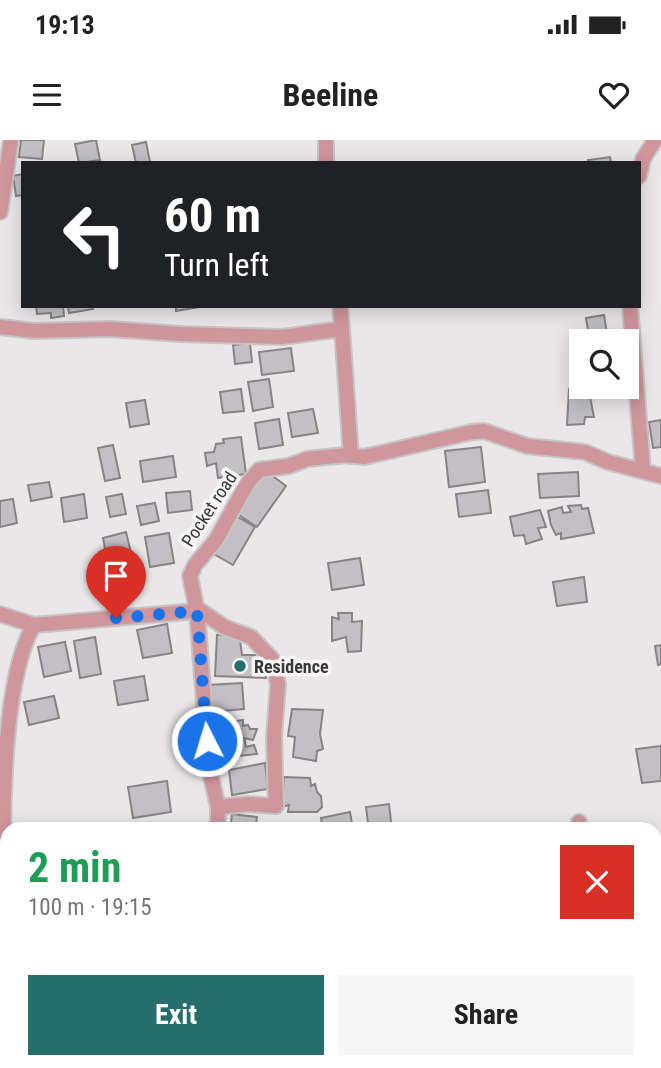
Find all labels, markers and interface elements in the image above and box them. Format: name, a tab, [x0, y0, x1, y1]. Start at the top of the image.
text: 19:13	[35, 10, 95, 40]
icon: menu	[28, 76, 66, 114]
text: Beeline	[283, 76, 378, 114]
icon: heart	[595, 76, 633, 114]
text: 60 m	[164, 187, 261, 244]
icon: left	[49, 189, 140, 280]
text: Turn left	[164, 246, 269, 284]
map controls	[569, 329, 639, 399]
button: search	[569, 329, 639, 399]
street label: Pocket road	[177, 468, 241, 550]
pin	[86, 546, 146, 618]
icon: arrive	[97, 557, 135, 595]
place label: Residence	[254, 656, 329, 677]
marker: Residence	[232, 658, 248, 674]
position arrow	[170, 704, 244, 778]
text: 2 min	[28, 843, 121, 892]
button: close	[560, 845, 634, 919]
text: 100 m · 19:15	[28, 894, 152, 921]
button: Exit	[28, 975, 324, 1055]
button: Share	[338, 975, 634, 1055]

